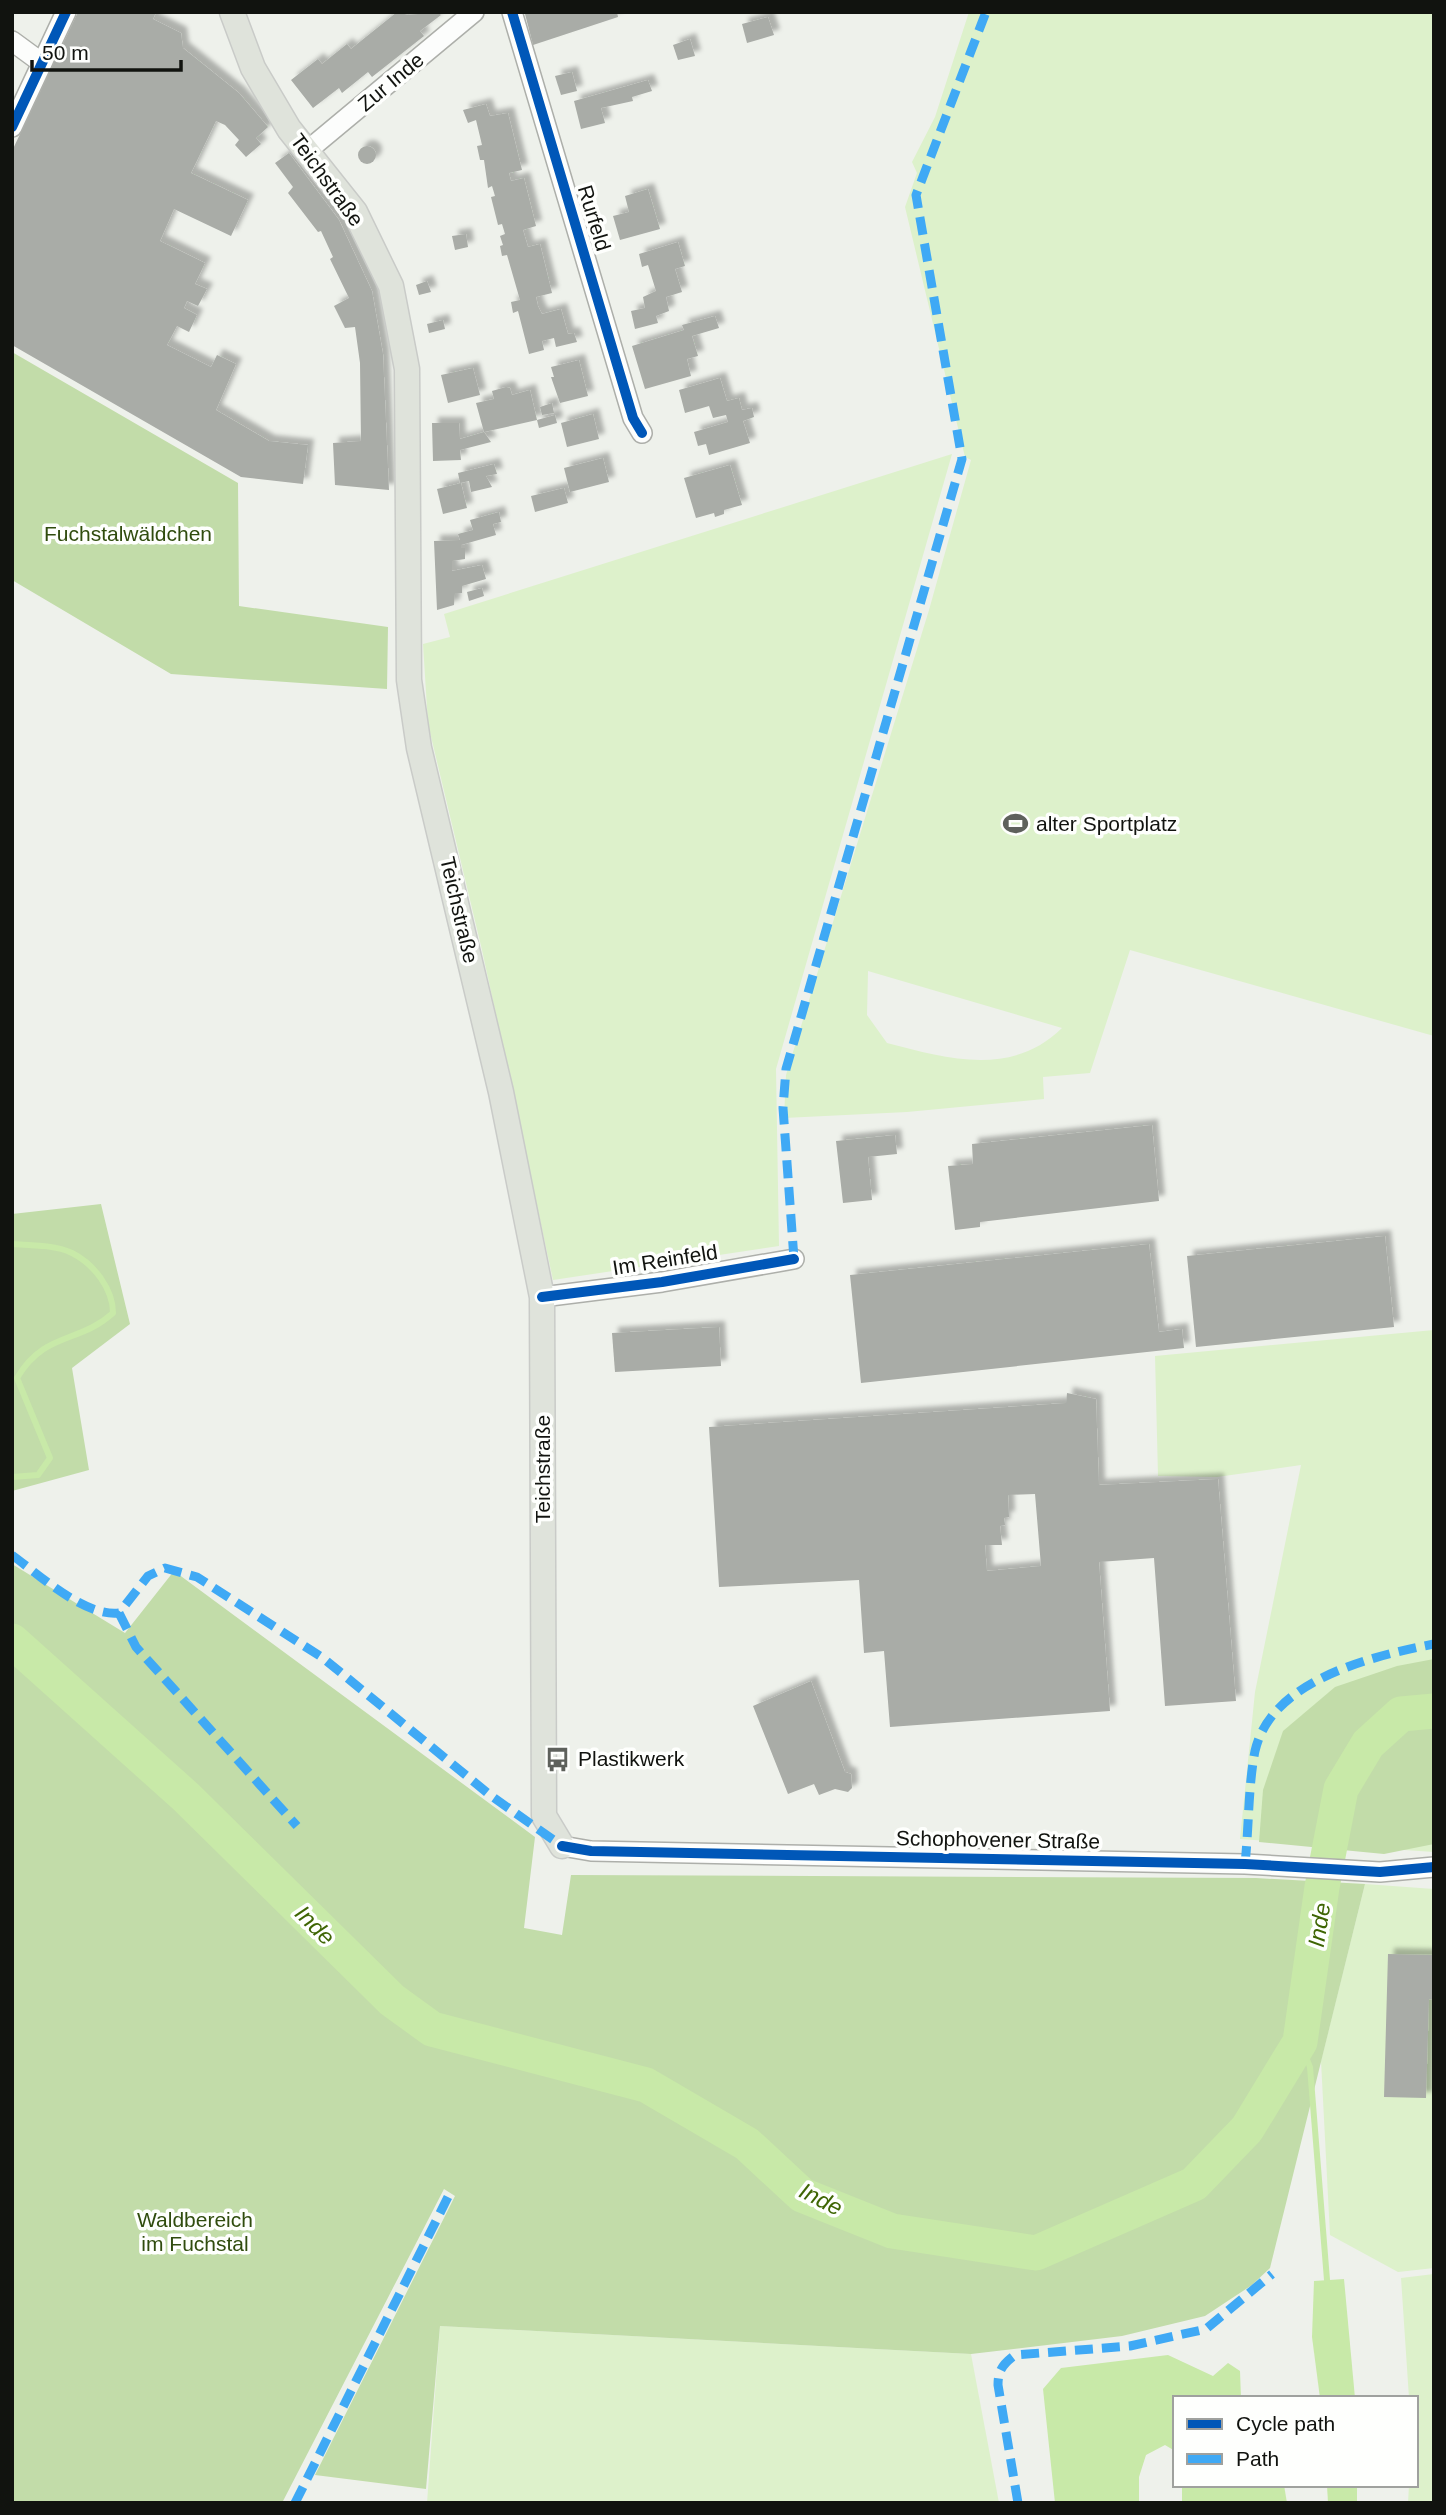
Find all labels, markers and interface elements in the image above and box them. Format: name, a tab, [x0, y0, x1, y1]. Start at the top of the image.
scale bar	[32, 28, 180, 72]
text: 50 m	[42, 41, 89, 64]
street label: Zur Inde	[353, 48, 428, 116]
street label: Teichstraße	[286, 129, 369, 230]
street label: Rurfeld	[574, 182, 615, 254]
park label: Fuchstalwäldchen	[44, 522, 212, 545]
sports icon: alter Sportplatz	[1002, 810, 1030, 838]
place label: alter Sportplatz	[1036, 812, 1177, 835]
street label: Teichstraße	[436, 854, 483, 965]
street label: Im Reinfeld	[611, 1240, 719, 1279]
street label: Teichstraße	[531, 1415, 554, 1523]
bus stop icon: Plastikwerk	[544, 1745, 572, 1773]
place label: Plastikwerk	[578, 1747, 685, 1770]
street label: Schophovener Straße	[896, 1826, 1100, 1853]
water label: Inde	[290, 1900, 340, 1950]
water label: Inde	[1303, 1901, 1335, 1949]
water label: Inde	[795, 2177, 847, 2221]
park label: Waldbereich im Fuchstal	[137, 2208, 253, 2255]
legend	[1173, 2396, 1418, 2487]
text: Cycle path	[1236, 2412, 1335, 2435]
text: Path	[1236, 2447, 1279, 2470]

